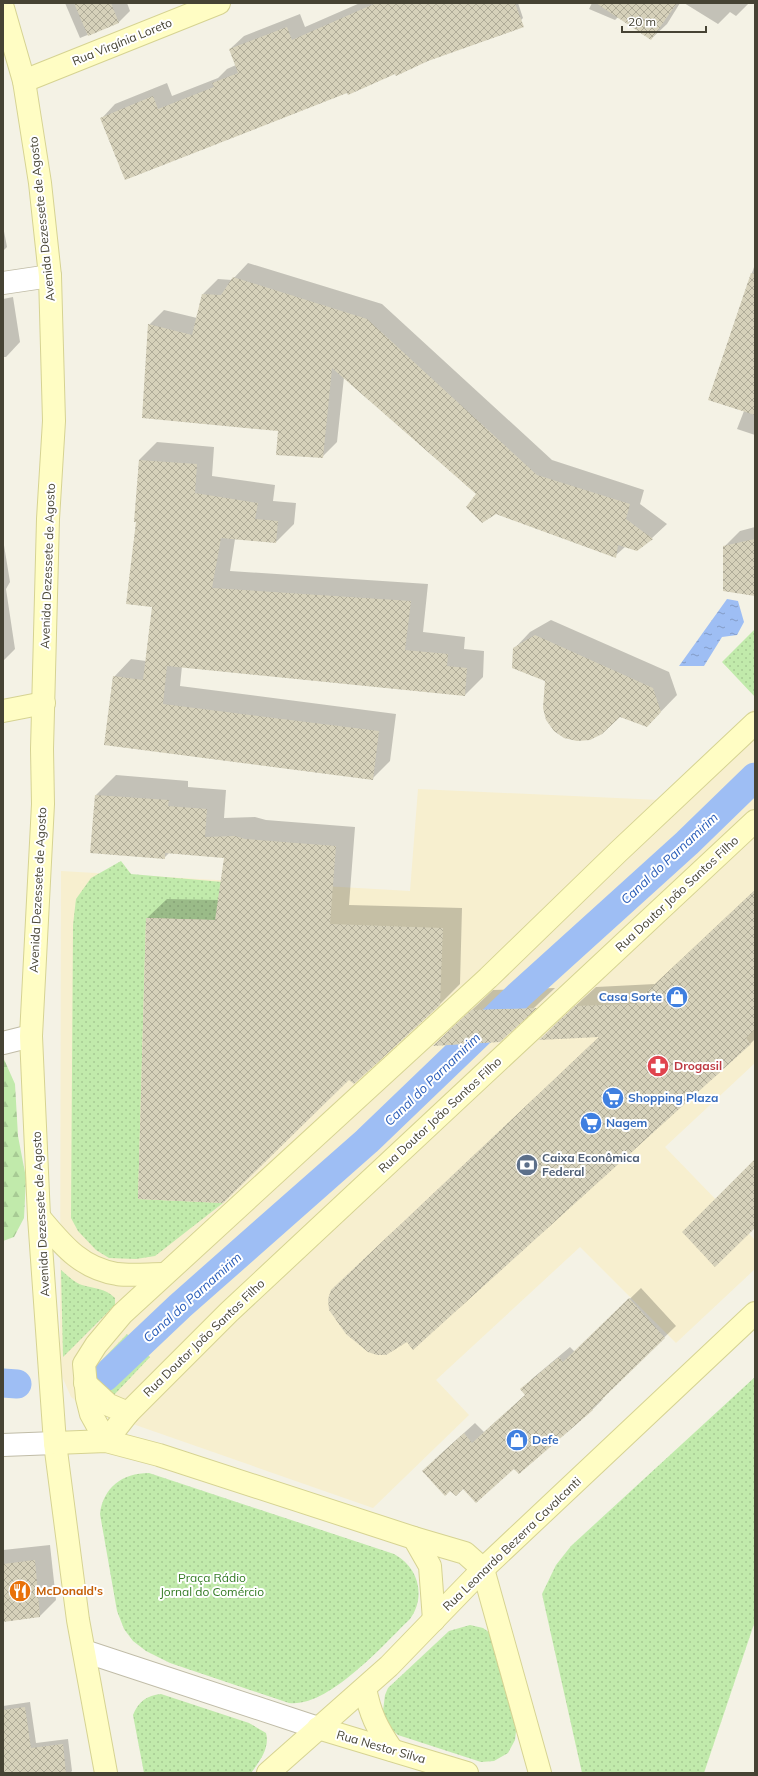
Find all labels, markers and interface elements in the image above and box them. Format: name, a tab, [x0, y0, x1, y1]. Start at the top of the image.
scale bar	[622, 8, 706, 34]
text: 20 m	[628, 14, 656, 29]
street label: Rua Virgínia Loreto	[70, 15, 174, 68]
street label: Avenida Dezessete de Agosto	[25, 136, 58, 302]
street label: Avenida Dezessete de Agosto	[37, 483, 58, 649]
street label: Avenida Dezessete de Agosto	[26, 807, 49, 973]
water label: Canal do Parnamirim	[617, 809, 721, 907]
street label: Rua Doutor João Santos Filho	[612, 833, 741, 955]
shop icon: Casa Sorte	[664, 984, 690, 1010]
place label: Casa Sorte	[599, 989, 662, 1004]
water label: Canal do Parnamirim	[381, 1029, 483, 1129]
pharmacy icon: Drogasil	[645, 1053, 671, 1079]
street label: Rua Doutor João Santos Filho	[375, 1054, 504, 1176]
place label: Drogasil	[674, 1058, 722, 1073]
supermarket icon: Shopping Plaza	[600, 1085, 626, 1111]
place label: Shopping Plaza	[628, 1090, 718, 1105]
supermarket icon: Nagem	[578, 1110, 604, 1136]
place label: Nagem	[606, 1115, 648, 1130]
street label: Avenida Dezessete de Agosto	[29, 1131, 52, 1297]
place label: Caixa Econômica Federal	[542, 1150, 640, 1179]
bank icon: Caixa Econômica Federal	[514, 1152, 540, 1178]
water label: Canal do Parnamirim	[140, 1249, 244, 1345]
street label: Rua Doutor João Santos Filho	[140, 1276, 268, 1400]
shop icon: Defe	[504, 1427, 530, 1453]
place label: Defe	[532, 1432, 559, 1447]
street label: Rua Leonardo Bezerra Cavalcanti	[440, 1474, 584, 1614]
park label: Praça Rádio Jornal do Comércio	[160, 1570, 264, 1599]
restaurant icon: McDonald's	[7, 1578, 33, 1604]
place label: McDonald's	[36, 1583, 103, 1598]
street label: Rua Nestor Silva	[335, 1727, 427, 1766]

